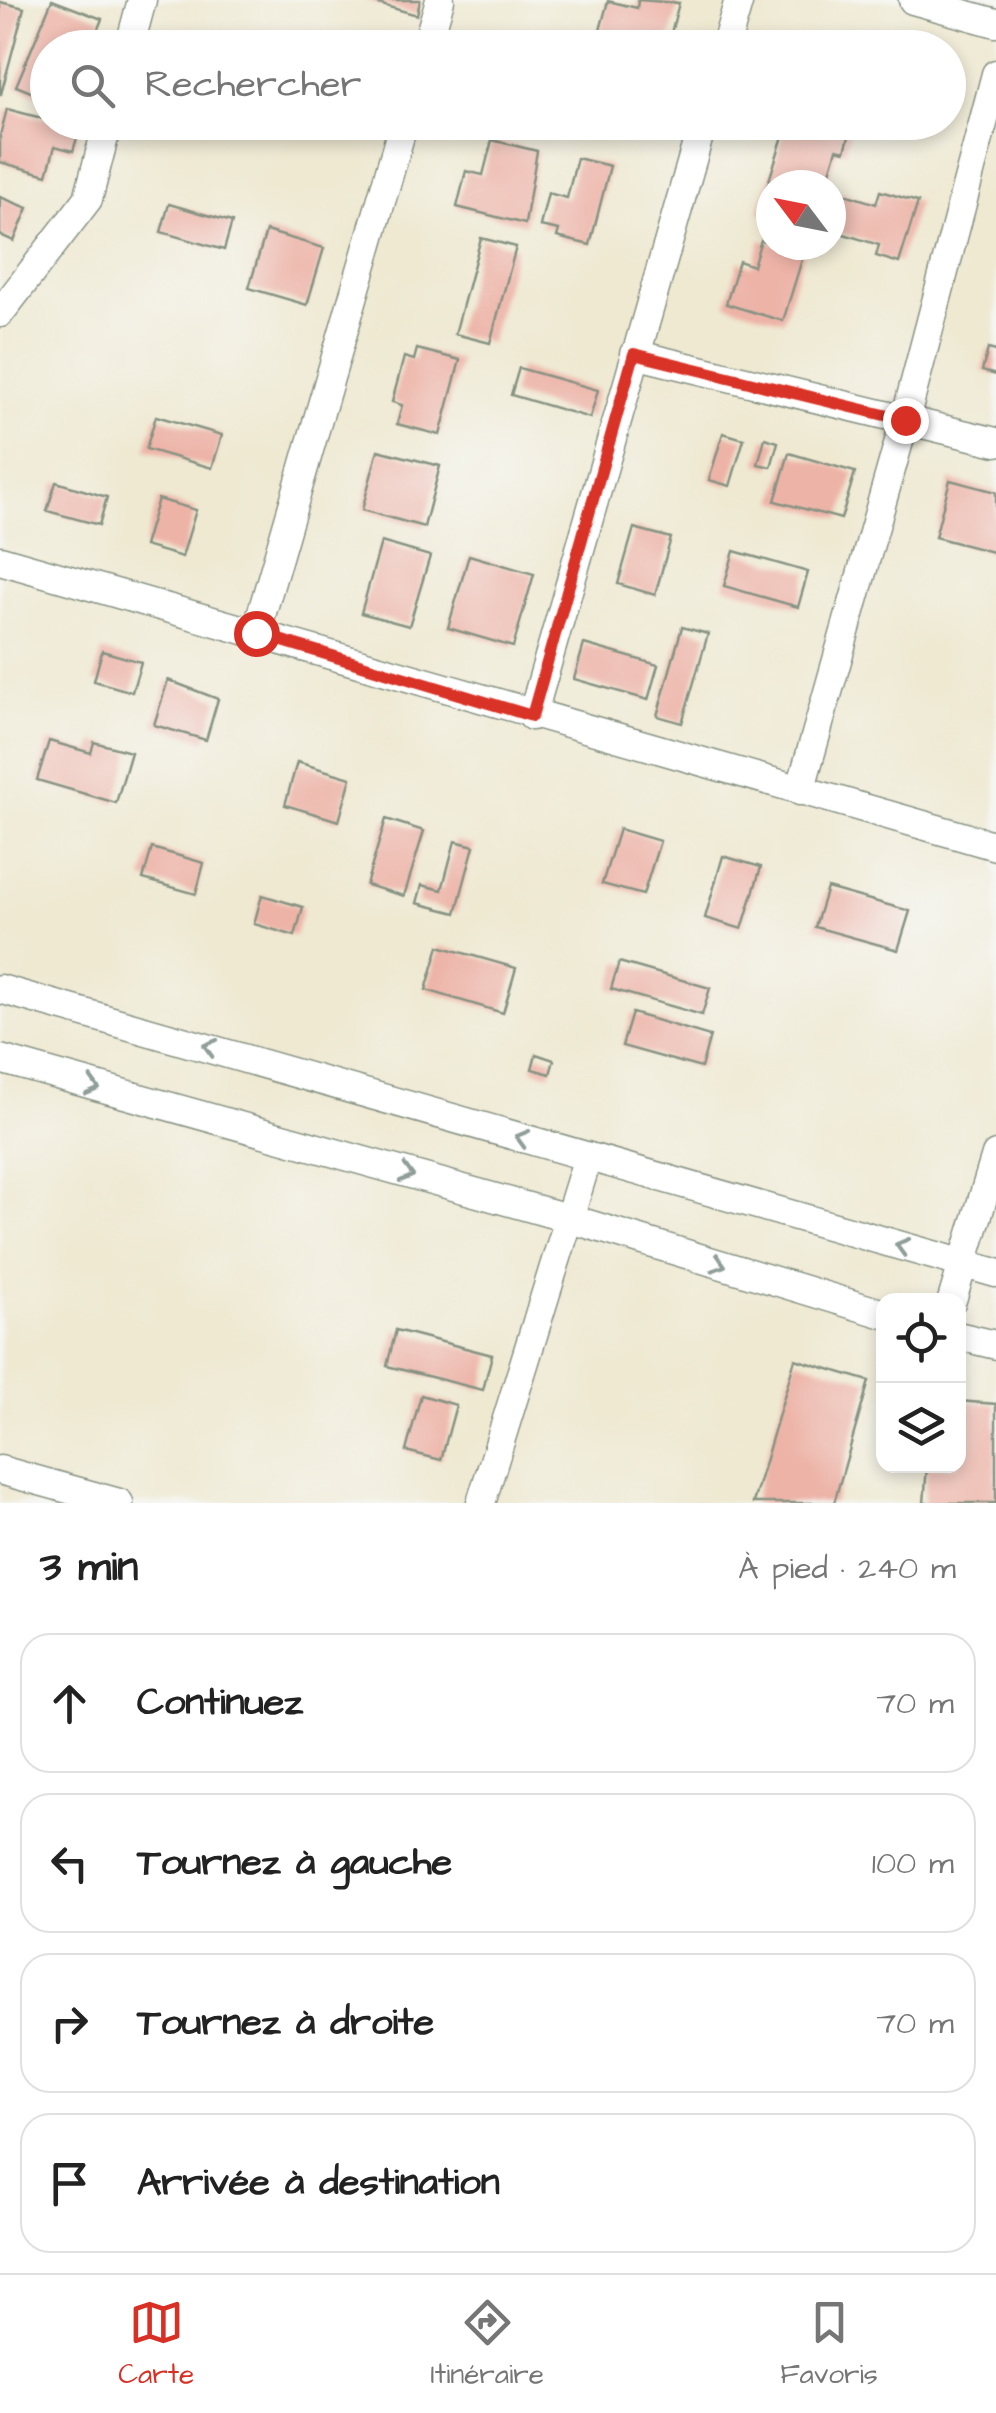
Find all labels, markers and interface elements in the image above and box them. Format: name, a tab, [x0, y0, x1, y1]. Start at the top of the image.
search box	[30, 30, 966, 140]
icon: search	[65, 58, 120, 113]
text: Rechercher	[145, 59, 361, 111]
north arrow	[756, 170, 846, 260]
route end	[883, 398, 929, 444]
route start	[234, 611, 280, 657]
one-way arrow	[203, 1038, 220, 1059]
one-way arrow	[84, 1075, 102, 1096]
one-way arrow	[515, 1129, 532, 1150]
one-way arrow	[397, 1162, 415, 1183]
one-way arrow	[894, 1237, 911, 1258]
one-way arrow	[709, 1252, 726, 1273]
map controls	[876, 1293, 966, 1473]
button: locate	[876, 1293, 966, 1383]
button: layers	[876, 1383, 966, 1473]
text: 3 min	[40, 1539, 138, 1597]
text: À pied · 240 m	[738, 1546, 956, 1591]
icon: ahead	[42, 1676, 97, 1731]
text: Continuez	[137, 1677, 303, 1729]
text: 70 m	[876, 1681, 954, 1726]
icon: left	[42, 1836, 97, 1891]
text: Tournez à gauche	[137, 1837, 452, 1889]
text: 100 m	[872, 1841, 954, 1886]
icon: right	[42, 1996, 97, 2051]
text: Tournez à droite	[137, 1997, 434, 2049]
text: 70 m	[876, 2001, 954, 2046]
icon: arrive	[42, 2156, 97, 2211]
text: Arrivée à destination	[137, 2157, 500, 2209]
tab: Carte	[118, 2295, 194, 2394]
tab: Itinéraire	[430, 2295, 544, 2394]
tab: Favoris	[780, 2295, 878, 2394]

